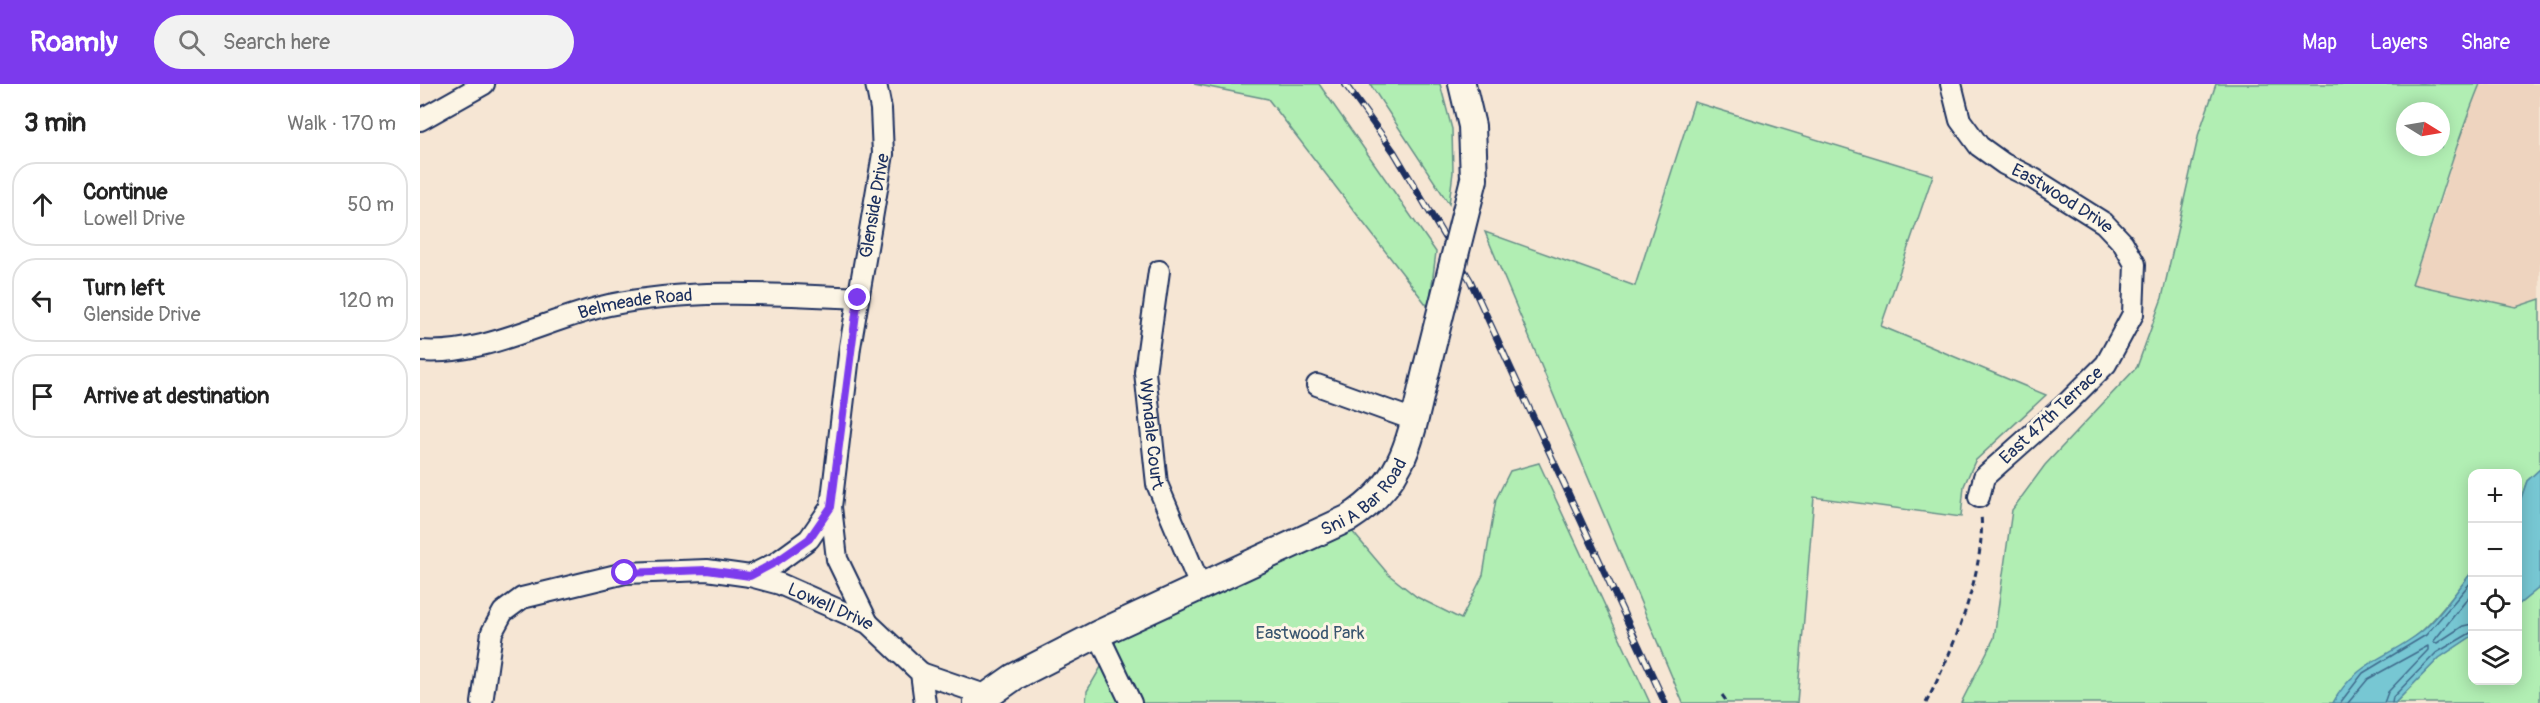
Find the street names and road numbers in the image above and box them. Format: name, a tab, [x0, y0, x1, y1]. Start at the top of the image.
street label: Glenside Drive	[854, 151, 895, 260]
street label: Eastwood Drive	[2008, 159, 2119, 238]
street label: Belmeade Road	[575, 284, 693, 325]
street label: East 47th Terrace	[1995, 361, 2108, 469]
street label: Wyndale Court	[1134, 377, 1169, 494]
street label: Sni A Bar Road	[1317, 455, 1412, 541]
street label: Lowell Drive	[784, 578, 879, 635]

